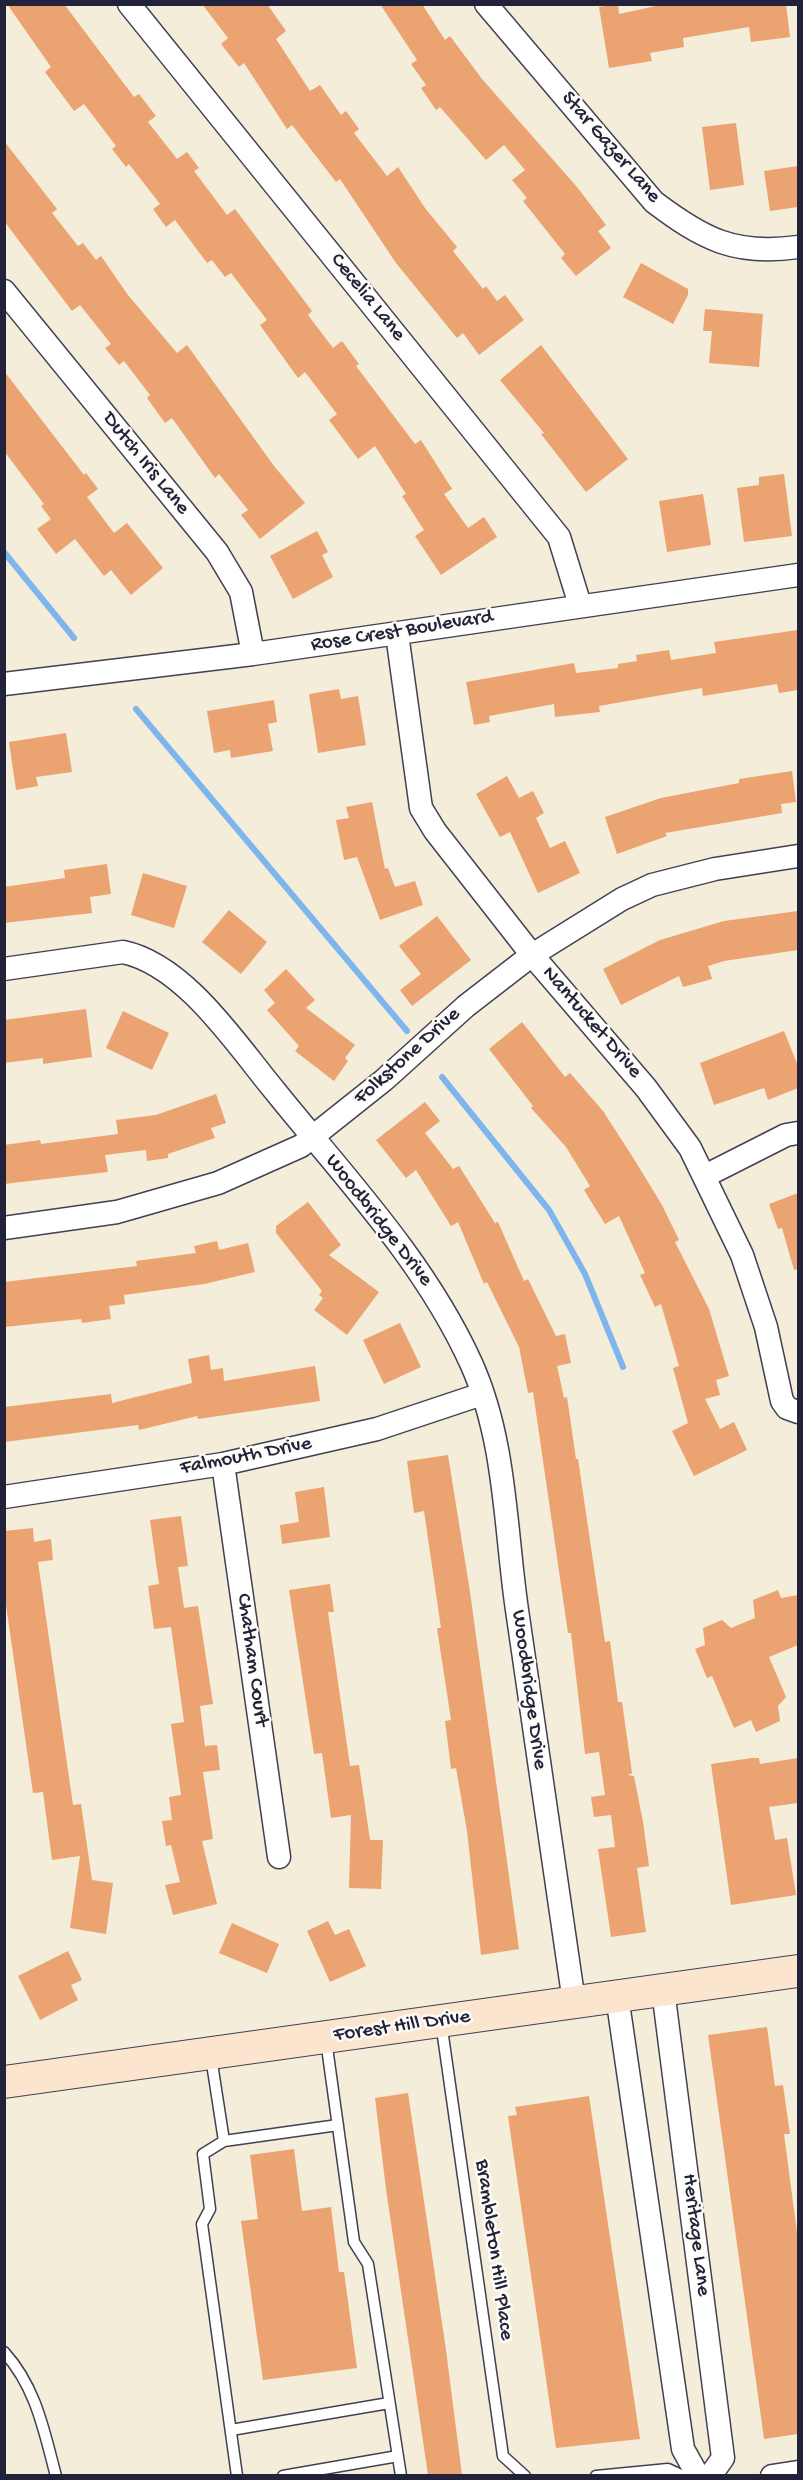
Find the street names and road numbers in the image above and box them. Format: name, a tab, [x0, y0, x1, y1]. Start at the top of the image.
street label: Star Gazer Lane	[555, 87, 665, 209]
street label: Cecelia Lane	[324, 249, 410, 347]
street label: Dutch Iris Lane	[96, 407, 194, 521]
street label: Rose Crest Boulevard	[309, 605, 495, 659]
street label: Nantucket Drive	[535, 962, 647, 1084]
street label: Folkstone Drive	[350, 1003, 466, 1111]
street label: Woodbridge Drive	[319, 1150, 437, 1292]
street label: Falmouth Drive	[178, 1432, 314, 1482]
street label: Chatham Court	[229, 1592, 273, 1728]
street label: Woodbridge Drive	[504, 1609, 552, 1771]
street label: Forest Hill Drive	[332, 2005, 472, 2049]
street label: Brambleton Hill Place	[468, 2158, 518, 2342]
street label: Heritage Lane	[675, 2172, 715, 2298]

